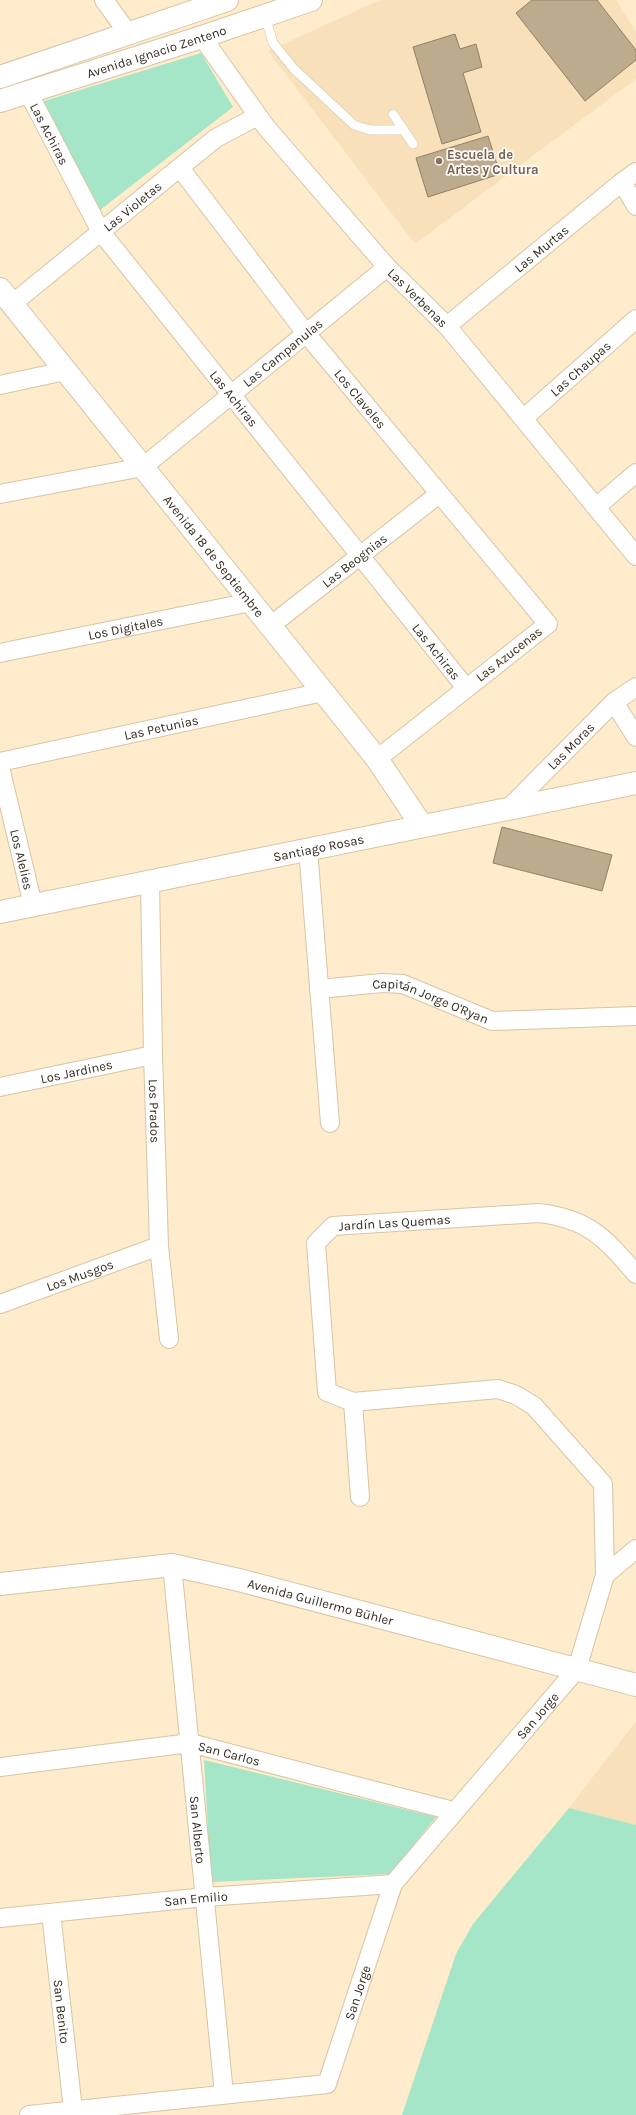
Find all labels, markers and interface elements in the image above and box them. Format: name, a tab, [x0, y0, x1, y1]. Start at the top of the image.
street label: Avenida Ignacio Zenteno	[85, 22, 228, 81]
street label: Las Achiras	[27, 100, 72, 167]
place label: Escuela de Artes y Cultura	[447, 147, 539, 177]
marker: Escuela de Artes y Cultura	[434, 156, 444, 166]
street label: Las Violetas	[100, 178, 165, 234]
street label: Las Murtas	[511, 222, 571, 275]
street label: Las Verbenas	[385, 265, 451, 330]
street label: Las Campanulas	[240, 315, 326, 390]
street label: Las Chaupas	[547, 338, 614, 399]
street label: Los Claveles	[332, 366, 390, 431]
street label: Las Achiras	[207, 367, 261, 430]
street label: Avenida 18 de Septiembre	[161, 492, 268, 620]
street label: Las Beognias	[319, 530, 390, 590]
street label: Los Digitales	[87, 613, 164, 642]
street label: Las Achiras	[410, 620, 464, 683]
street label: Las Azucenas	[473, 623, 545, 685]
street label: Las Petunias	[123, 712, 200, 742]
street label: Las Moras	[544, 719, 597, 772]
street label: Los Alelies	[8, 828, 37, 891]
street label: Santiago Rosas	[272, 831, 365, 864]
street label: Capitán Jorge O'Ryan	[372, 975, 491, 1026]
street label: Los Jardines	[39, 1056, 114, 1086]
street label: Los Prados	[146, 1079, 163, 1143]
street label: Jardín Las Quemas	[338, 1211, 451, 1233]
street label: Los Musgos	[44, 1256, 116, 1294]
street label: Avenida Guillermo Bühler	[246, 1575, 395, 1628]
street label: San Jorge	[513, 1689, 562, 1742]
street label: San Carlos	[197, 1738, 262, 1768]
street label: San Alberto	[187, 1795, 209, 1864]
street label: San Emilio	[163, 1888, 228, 1909]
street label: San Jorge	[341, 1963, 373, 2022]
street label: San Benito	[51, 1979, 73, 2044]

